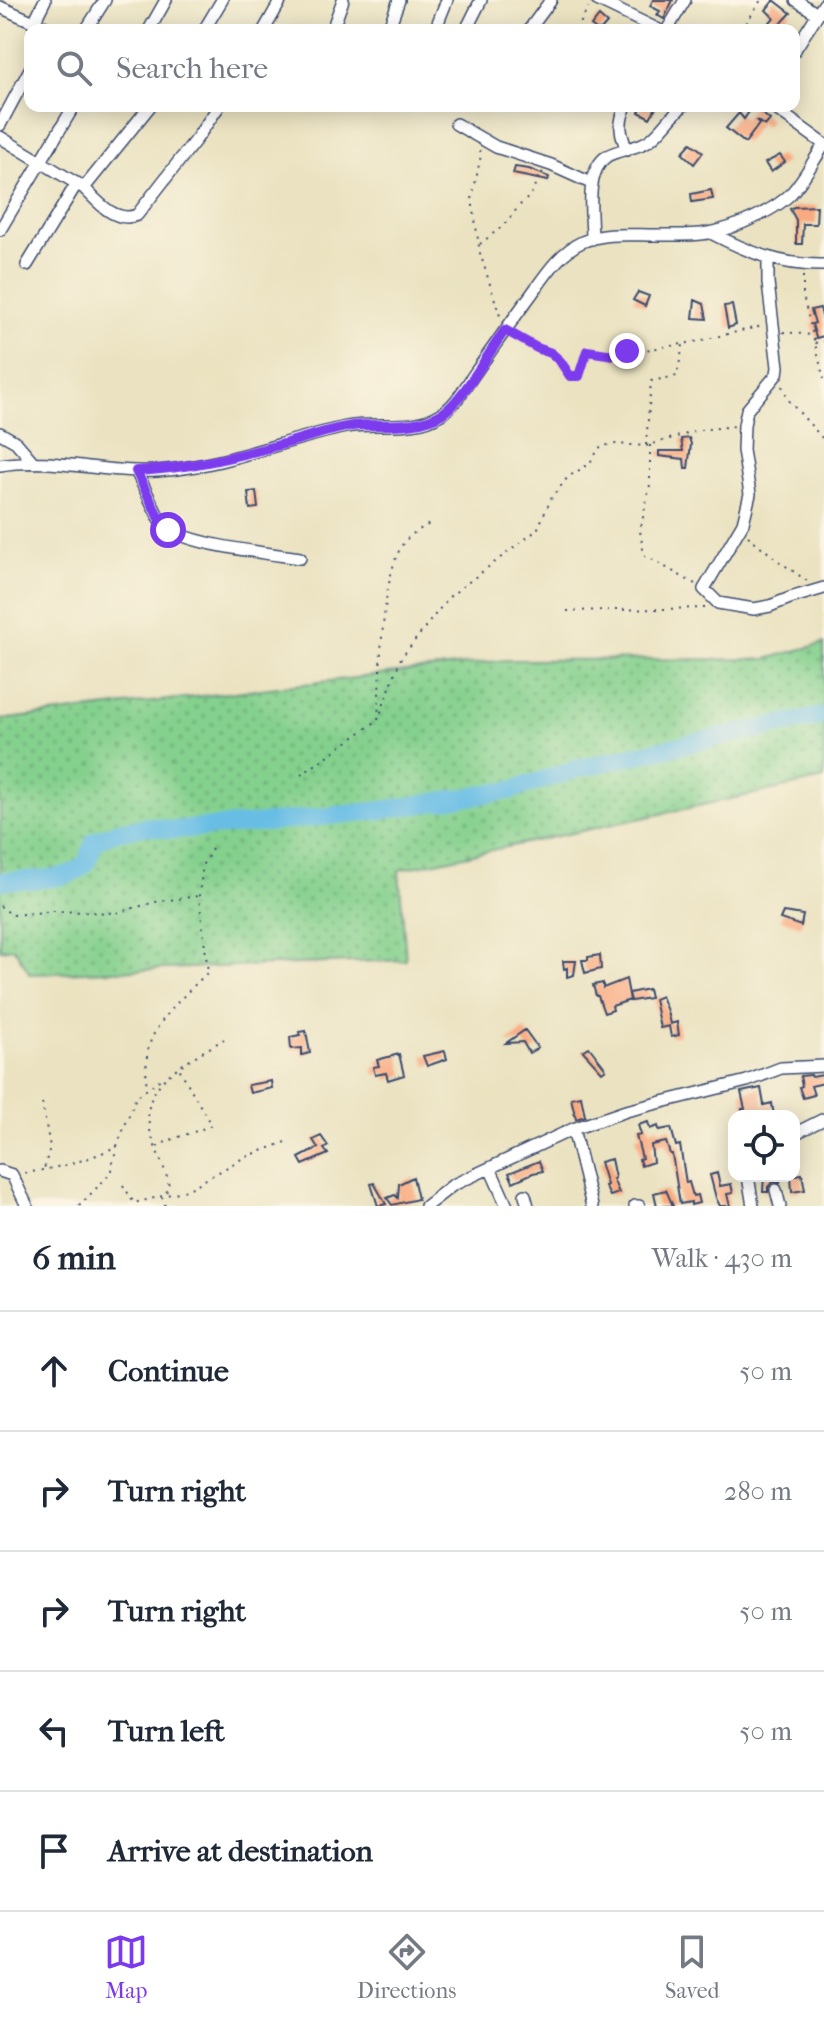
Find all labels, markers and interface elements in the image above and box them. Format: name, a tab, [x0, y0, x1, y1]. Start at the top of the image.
search box	[24, 24, 800, 112]
icon: search	[52, 46, 96, 90]
text: Search here	[116, 51, 268, 86]
route end	[609, 333, 645, 369]
route start	[150, 512, 186, 548]
map controls	[728, 1110, 800, 1182]
button: locate	[728, 1110, 800, 1182]
text: 6 min	[32, 1238, 116, 1278]
text: Walk · 430 m	[652, 1243, 792, 1274]
icon: ahead	[32, 1349, 76, 1393]
text: Continue	[108, 1354, 229, 1389]
text: 50 m	[739, 1356, 792, 1387]
icon: right	[32, 1469, 76, 1513]
text: Turn right	[108, 1474, 246, 1509]
text: 280 m	[724, 1476, 792, 1507]
icon: right	[32, 1589, 76, 1633]
text: Turn right	[108, 1594, 246, 1629]
text: 50 m	[739, 1596, 792, 1627]
icon: left	[32, 1709, 76, 1753]
text: Turn left	[108, 1714, 225, 1749]
text: 50 m	[739, 1716, 792, 1747]
icon: arrive	[32, 1829, 76, 1873]
text: Arrive at destination	[108, 1834, 373, 1869]
tab: Map	[104, 1930, 148, 2004]
tab: Directions	[357, 1930, 456, 2004]
tab: Saved	[665, 1930, 720, 2004]

